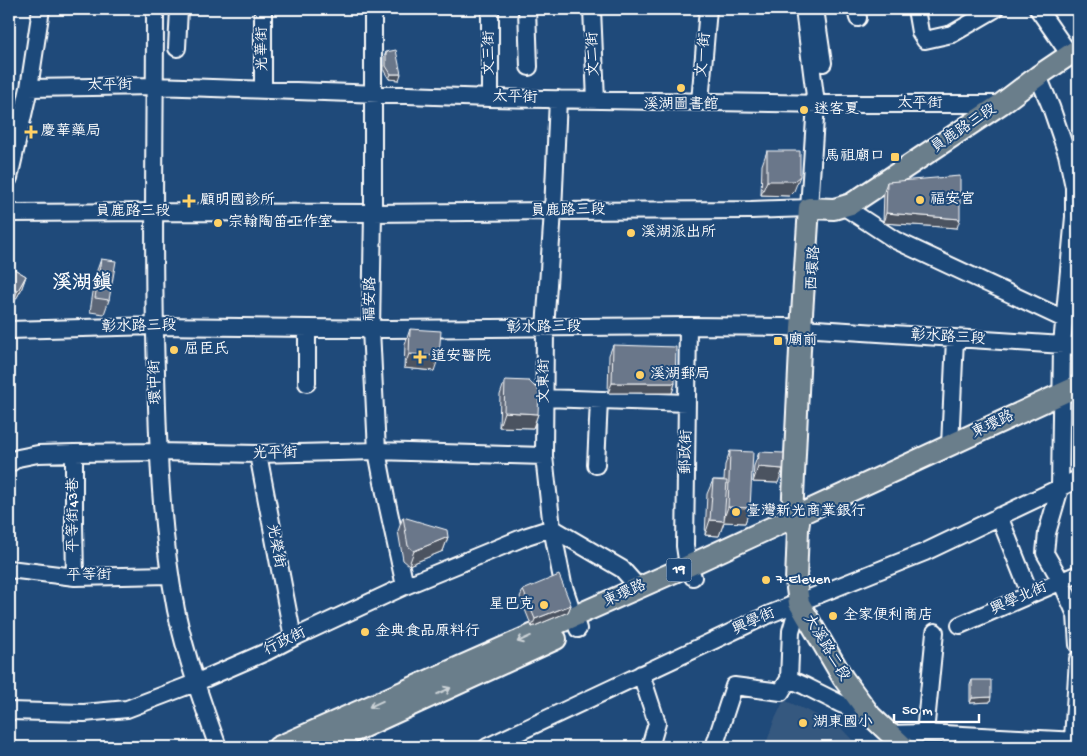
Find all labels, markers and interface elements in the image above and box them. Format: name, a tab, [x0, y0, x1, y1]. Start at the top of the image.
street label: 光華街	[254, 26, 272, 72]
street label: 文三街	[481, 30, 499, 76]
street label: 文二街	[584, 31, 604, 77]
street label: 文一街	[693, 32, 715, 78]
street label: 太平街	[87, 77, 133, 95]
marker: 溪湖圖書館	[675, 82, 687, 94]
street label: 太平街	[492, 89, 538, 107]
place label: 溪湖圖書館	[643, 95, 719, 114]
street label: 太平街	[897, 95, 943, 113]
place label: 迷客夏	[814, 101, 859, 119]
street label: 員鹿路三段	[928, 101, 1000, 157]
marker: 迷客夏	[798, 104, 810, 116]
place label: 慶華藥局	[41, 123, 101, 141]
marker: 慶華藥局	[25, 126, 37, 138]
place label: 馬祖廟口	[825, 148, 885, 166]
marker: 馬祖廟口	[889, 151, 901, 163]
place label: 福安宮	[930, 191, 975, 209]
place label: 顧明國診所	[200, 192, 275, 210]
marker: 顧明國診所	[182, 194, 196, 208]
marker: 福安宮	[914, 194, 926, 206]
street label: 員鹿路三段	[530, 201, 606, 221]
street label: 員鹿路三段	[95, 203, 171, 221]
place label: 宗翰陶笛工作室	[228, 214, 333, 232]
marker: 宗翰陶笛工作室	[212, 217, 224, 229]
place label: 溪湖派出所	[641, 224, 716, 242]
marker: 溪湖派出所	[625, 227, 637, 239]
street label: 西環路	[803, 245, 825, 291]
district label: 溪湖鎮	[52, 271, 112, 296]
street label: 福安路	[362, 276, 380, 322]
street label: 彰水路三段	[101, 316, 177, 337]
street label: 彰水路三段	[506, 317, 582, 338]
street label: 彰水路三段	[910, 326, 986, 349]
place label: 廟前	[788, 332, 818, 350]
marker: 廟前	[772, 335, 784, 347]
place label: 屈臣氏	[184, 341, 229, 359]
marker: 屈臣氏	[168, 344, 180, 356]
place label: 道安醫院	[431, 347, 491, 366]
marker: 道安醫院	[413, 350, 427, 364]
street label: 文東街	[536, 358, 554, 404]
street label: 環中街	[146, 359, 166, 405]
place label: 溪湖郵局	[650, 366, 710, 384]
marker: 溪湖郵局	[634, 369, 646, 381]
street label: 東環路	[969, 407, 1017, 443]
street label: 郵政街	[678, 429, 696, 475]
street label: 光平街	[252, 445, 298, 463]
street label: 平等街43巷	[65, 478, 83, 552]
place label: 臺灣新光商業銀行	[746, 502, 866, 521]
marker: 臺灣新光商業銀行	[730, 506, 742, 518]
street label: 光榮街	[262, 522, 288, 570]
road number: 19	[666, 558, 692, 582]
street label: 平等街	[66, 567, 112, 585]
place label: 7-Eleven	[775, 571, 830, 589]
marker: 7-Eleven	[760, 574, 772, 586]
street label: 東環路	[601, 577, 649, 611]
street label: 興學北街	[988, 578, 1050, 619]
place label: 星巴克	[489, 596, 534, 614]
marker: 星巴克	[538, 599, 550, 611]
street label: 興學街	[729, 604, 778, 639]
place label: 全家便利商店	[843, 606, 933, 625]
marker: 全家便利商店	[827, 610, 839, 622]
street label: 大溪路二段	[799, 611, 853, 685]
place label: 金典食品原料行	[375, 623, 480, 641]
street label: 行政街	[261, 624, 309, 660]
marker: 金典食品原料行	[359, 626, 371, 638]
one-way arrow	[517, 634, 532, 644]
one-way arrow	[436, 686, 451, 695]
scale bar	[894, 691, 980, 723]
one-way arrow	[369, 700, 384, 710]
text: 50 m	[902, 702, 933, 720]
place label: 湖東國小	[813, 714, 873, 732]
marker: 湖東國小	[797, 717, 809, 729]

